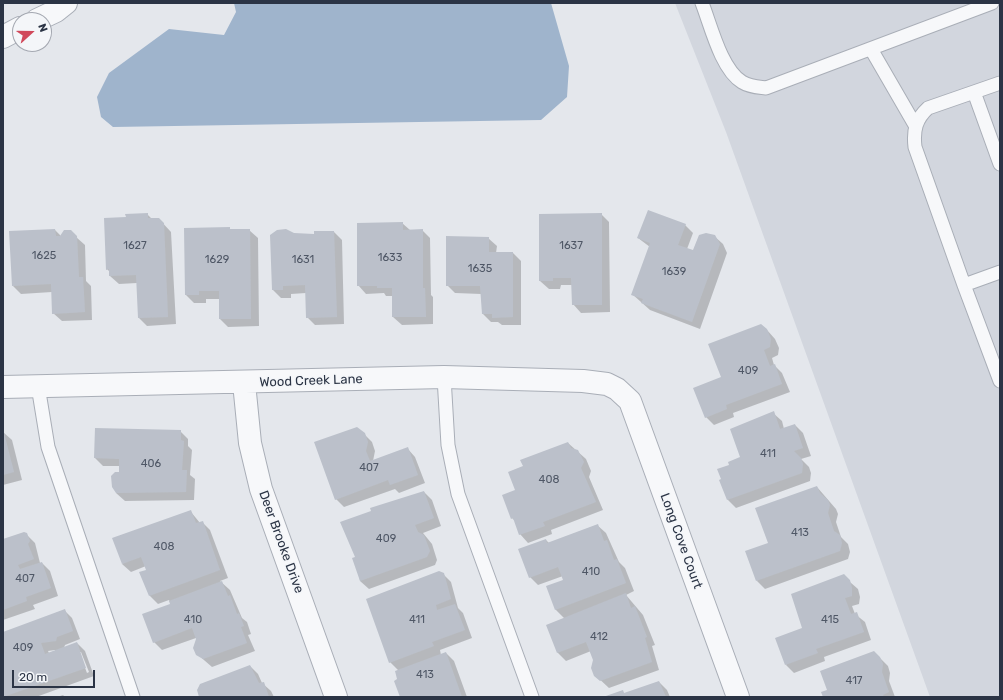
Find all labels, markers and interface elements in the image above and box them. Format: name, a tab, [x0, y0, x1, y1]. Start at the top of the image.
north arrow	[12, 12, 52, 52]
text: N	[35, 22, 50, 34]
house number: 1627	[123, 239, 147, 253]
house number: 1637	[559, 239, 583, 253]
house number: 1625	[32, 249, 56, 263]
house number: 1633	[378, 251, 402, 265]
house number: 1629	[205, 253, 229, 267]
house number: 1631	[292, 253, 314, 267]
house number: 1635	[468, 262, 492, 276]
house number: 1639	[662, 265, 686, 279]
house number: 409	[738, 364, 758, 378]
street label: Wood Creek Lane	[259, 371, 363, 391]
house number: 411	[760, 447, 776, 461]
house number: 406	[141, 457, 161, 471]
house number: 407	[359, 461, 379, 475]
house number: 408	[539, 473, 559, 487]
street label: Deer Brooke Drive	[255, 488, 307, 596]
street label: Long Cove Court	[656, 491, 706, 591]
house number: 413	[791, 526, 809, 540]
house number: 409	[376, 532, 396, 546]
house number: 408	[154, 540, 174, 554]
house number: 410	[582, 565, 600, 579]
house number: 407	[15, 572, 35, 586]
house number: 410	[184, 613, 202, 627]
house number: 411	[409, 613, 425, 627]
house number: 415	[821, 613, 839, 627]
house number: 412	[590, 630, 608, 644]
house number: 409	[13, 641, 33, 655]
scale bar	[14, 662, 97, 688]
house number: 413	[416, 668, 434, 682]
text: 20 m	[19, 670, 47, 684]
house number: 417	[846, 674, 862, 688]

